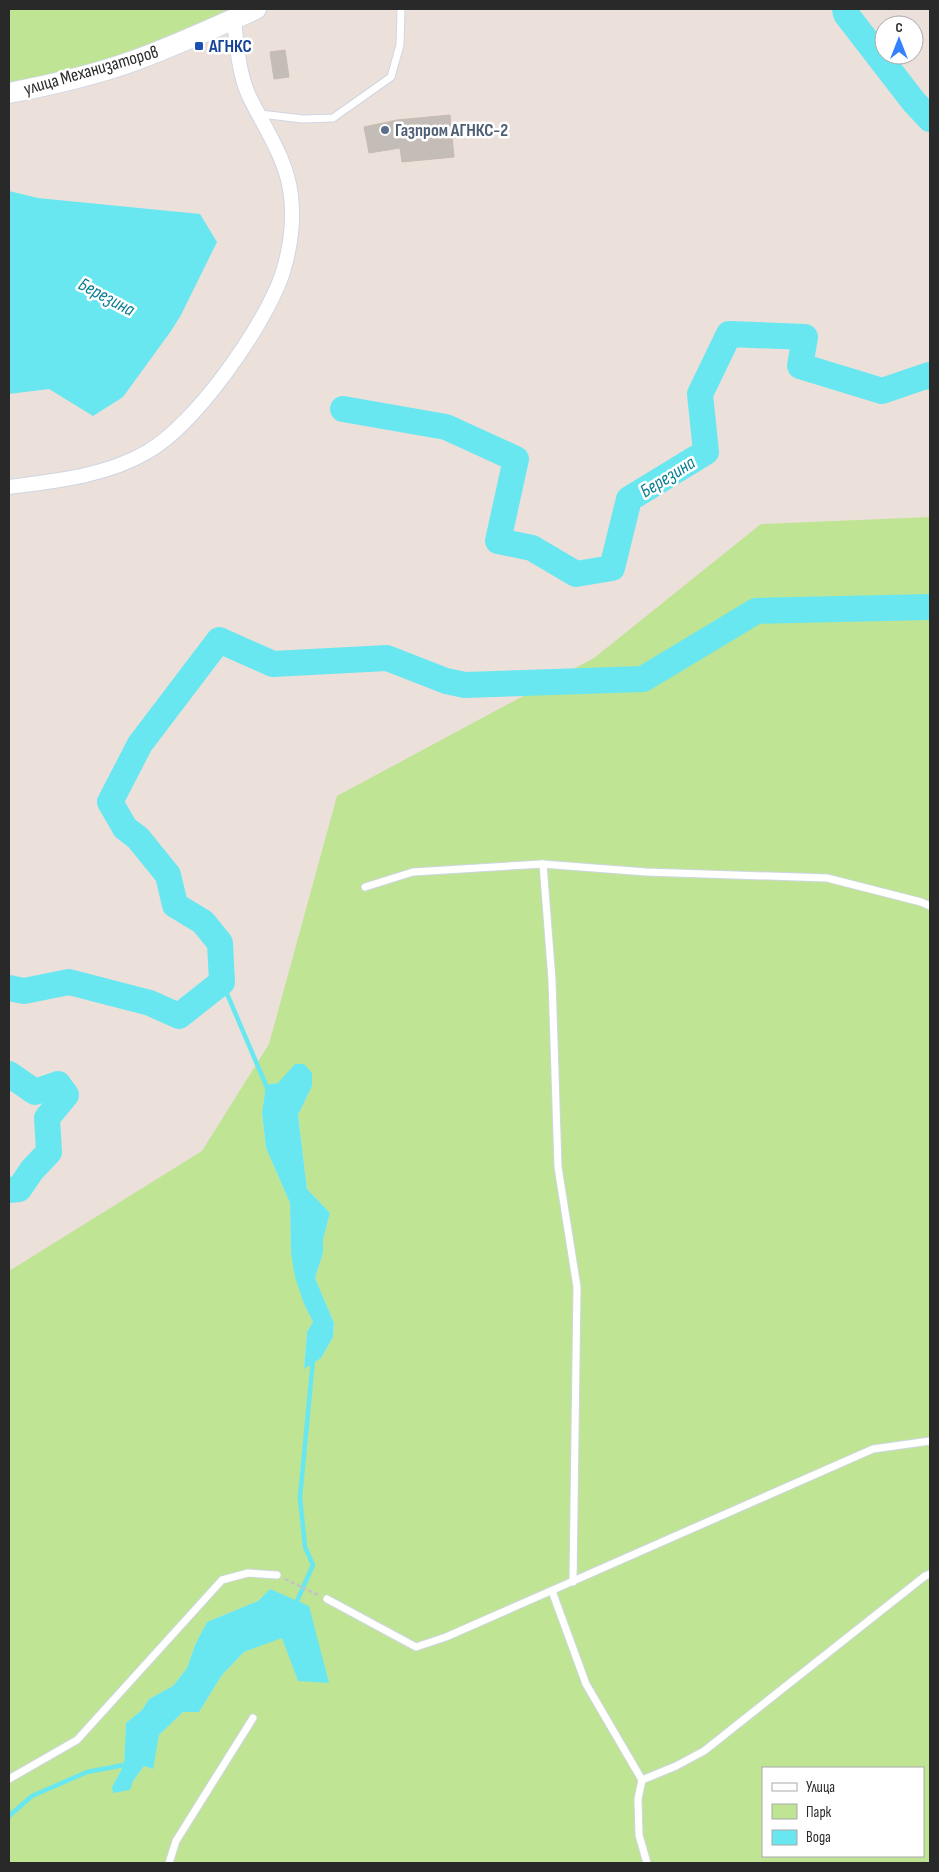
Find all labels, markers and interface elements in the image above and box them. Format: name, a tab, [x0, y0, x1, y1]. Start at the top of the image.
north arrow	[874, 15, 924, 65]
text: С	[895, 19, 903, 36]
place label: АГНКС	[208, 36, 252, 57]
marker: АГНКС	[193, 40, 205, 52]
street label: улица Механизаторов	[21, 41, 161, 100]
place label: Газпром АГНКС-2	[395, 120, 508, 141]
marker: Газпром АГНКС-2	[379, 124, 391, 136]
water label: Березина	[74, 273, 139, 322]
water label: Березина	[636, 451, 700, 503]
legend	[762, 1767, 924, 1857]
text: Улица	[806, 1778, 835, 1797]
text: Парк	[806, 1803, 832, 1822]
text: Вода	[806, 1828, 831, 1847]

